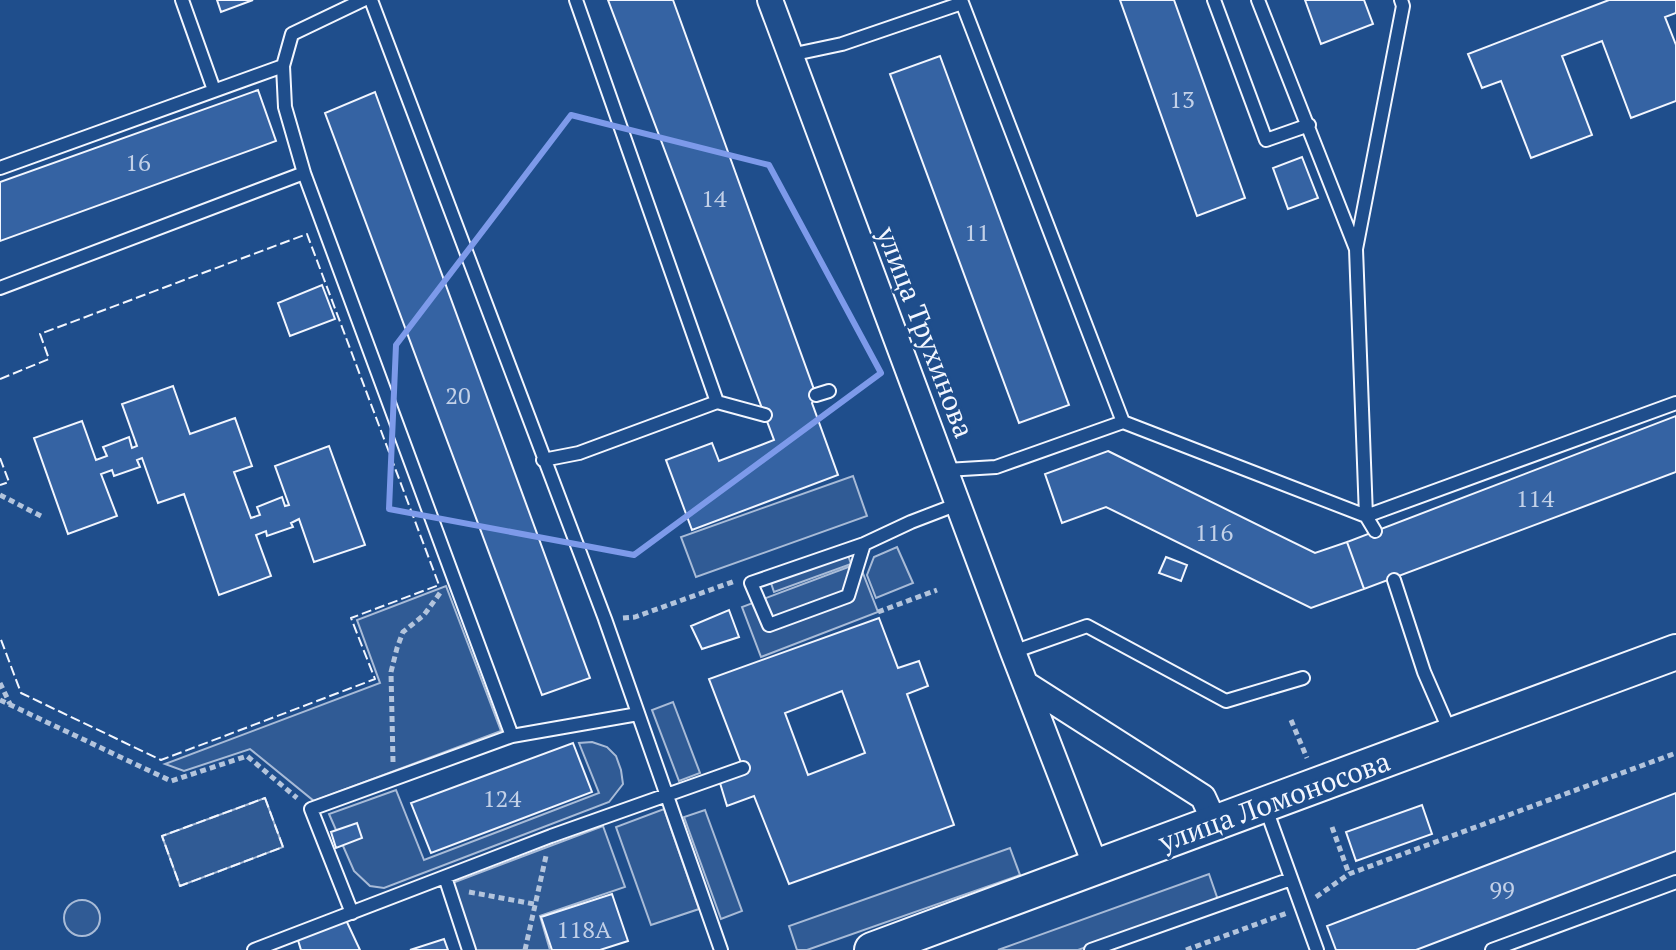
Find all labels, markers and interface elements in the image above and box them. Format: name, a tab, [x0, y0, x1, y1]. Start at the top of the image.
house number: 13	[1169, 83, 1195, 115]
house number: 16	[125, 146, 151, 178]
house number: 14	[701, 182, 727, 214]
house number: 11	[964, 216, 990, 248]
street label: улица Трухинова	[868, 220, 983, 443]
house number: 20	[445, 379, 471, 411]
house number: 114	[1516, 482, 1554, 514]
house number: 116	[1195, 516, 1233, 548]
street label: улица Ломоносова	[1152, 742, 1395, 860]
house number: 124	[483, 782, 521, 814]
house number: 99	[1489, 873, 1515, 905]
house number: 118А	[557, 913, 612, 945]

